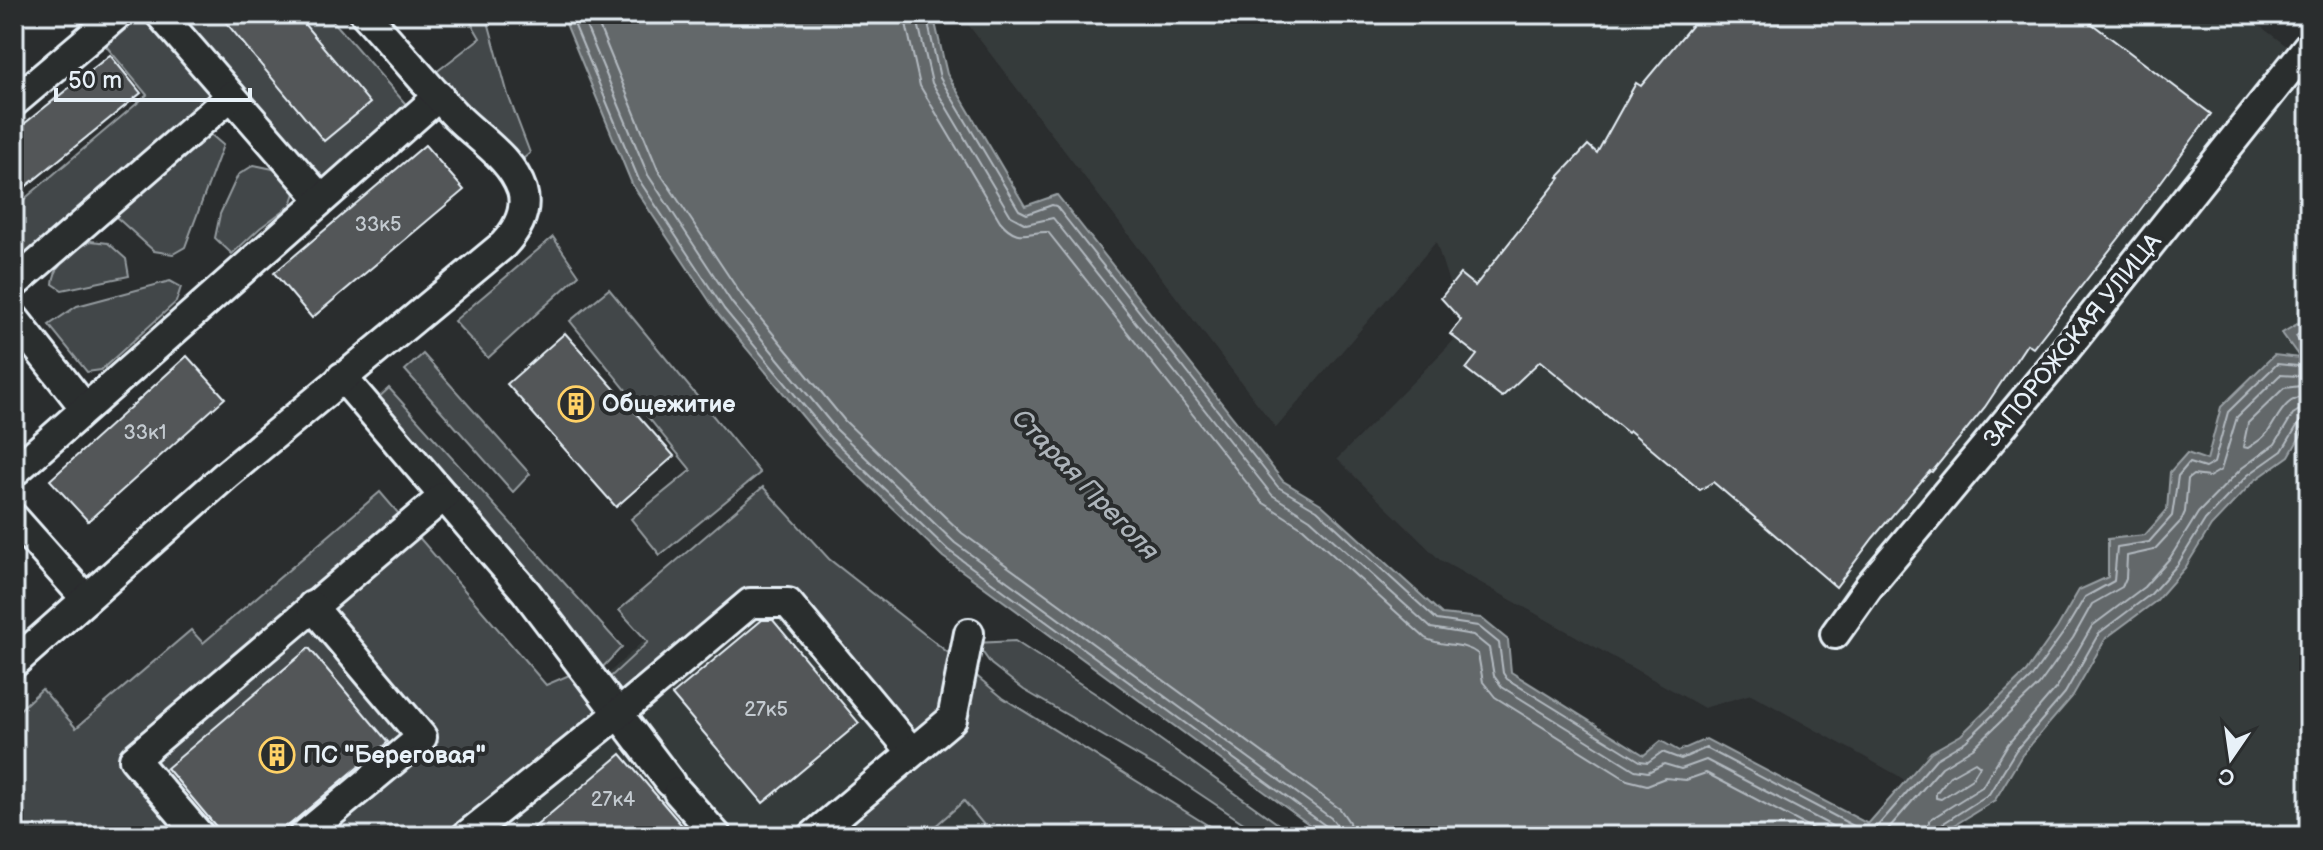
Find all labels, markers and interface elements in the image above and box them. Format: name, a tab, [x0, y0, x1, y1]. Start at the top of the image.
scale bar	[56, 52, 250, 102]
text: 50 m	[68, 66, 122, 95]
house number: 33к5	[355, 213, 401, 237]
street label: ЗАПОРОЖСКАЯ УЛИЦА	[1977, 227, 2168, 453]
building icon: Общежитие	[557, 385, 595, 423]
place label: Общежитие	[602, 390, 736, 419]
water label: Старая Преголя	[1005, 403, 1165, 567]
house number: 33к1	[124, 421, 166, 445]
house number: 27к5	[744, 698, 788, 722]
north arrow	[2191, 718, 2271, 798]
building icon: ПС "Береговая"	[258, 736, 296, 774]
place label: ПС "Береговая"	[303, 741, 486, 770]
text: С	[2216, 761, 2237, 791]
house number: 27к4	[591, 788, 635, 812]

